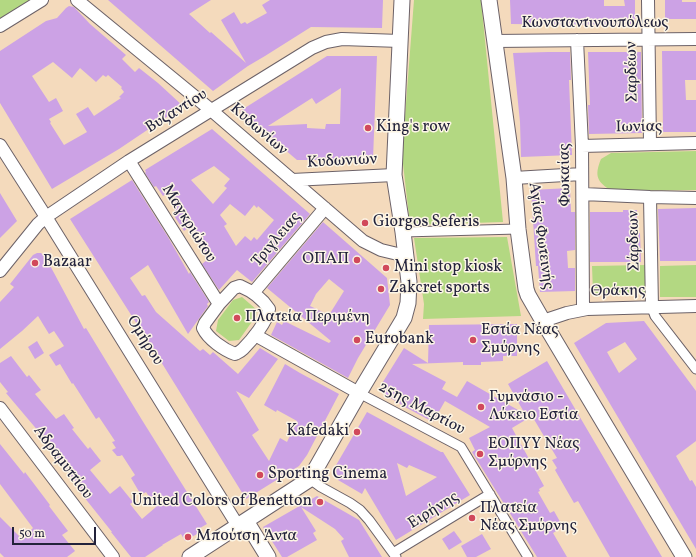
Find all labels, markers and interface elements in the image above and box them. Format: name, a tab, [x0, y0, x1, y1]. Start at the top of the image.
street label: Κωνσταντινουπόλεως	[521, 14, 669, 34]
street label: Σαρδέων	[623, 41, 643, 103]
street label: Βυζαντίου	[143, 86, 211, 138]
street label: Κυδωνίων	[225, 100, 291, 160]
place label: King's row	[376, 118, 450, 138]
street label: Ιωνίας	[616, 118, 662, 138]
marker: King's row	[363, 123, 373, 133]
street label: Φωκαίας	[556, 143, 576, 207]
street label: Κυδωνιών	[307, 151, 377, 173]
street label: Αγίας Φωτεινής	[523, 181, 557, 291]
street label: Μαγκριώτου	[157, 182, 219, 266]
street label: Τριγλειας	[248, 208, 306, 272]
street label: Σάρδεων	[625, 210, 645, 272]
place label: Giorgos Seferis	[373, 213, 479, 233]
marker: Giorgos Seferis	[360, 218, 370, 228]
place label: ΟΠΑΠ	[302, 250, 349, 270]
place label: Bazaar	[43, 253, 92, 273]
marker: ΟΠΑΠ	[352, 255, 362, 265]
marker: Bazaar	[30, 258, 40, 268]
place label: Mini stop kiosk	[394, 258, 502, 278]
marker: Mini stop kiosk	[381, 263, 391, 273]
place label: Zakcret sports	[389, 279, 489, 299]
street label: Θράκης	[591, 282, 645, 302]
marker: Zakcret sports	[376, 284, 386, 294]
place label: Πλατεία Περιμένη	[245, 308, 370, 328]
street label: Ομήρου	[121, 313, 167, 369]
marker: Πλατεία Περιμένη	[232, 313, 242, 323]
place label: Εστία Νέας Σμύρνης	[481, 321, 559, 359]
place label: Eurobank	[365, 330, 434, 350]
marker: Eurobank	[352, 335, 362, 345]
marker: Εστία Νέας Σμύρνης	[468, 335, 478, 345]
street label: 25ης Μαρτίου	[374, 378, 468, 440]
place label: Γυμνάσιο - Λύκειο Εστία	[489, 388, 579, 426]
marker: Γυμνάσιο - Λύκειο Εστία	[476, 402, 486, 412]
place label: Kafedaki	[287, 422, 349, 442]
street label: Αδραμυττίου	[28, 423, 96, 503]
marker: Kafedaki	[352, 427, 362, 437]
place label: ΕΟΠΥΥ Νέας Σμύρνης	[488, 435, 579, 473]
marker: ΕΟΠΥΥ Νέας Σμύρνης	[475, 449, 485, 459]
place label: Sporting Cinema	[268, 465, 387, 485]
marker: Sporting Cinema	[255, 470, 265, 480]
street label: Ειρήνης	[405, 488, 463, 534]
place label: United Colors of Benetton	[132, 492, 312, 512]
marker: United Colors of Benetton	[315, 497, 325, 507]
place label: Πλατεία Νέας Σμύρνης	[480, 499, 577, 537]
marker: Πλατεία Νέας Σμύρνης	[467, 513, 477, 523]
scale bar	[14, 519, 98, 545]
text: 50 m	[19, 526, 45, 542]
place label: Μπούτση Άντα	[196, 527, 297, 547]
marker: Μπούτση Άντα	[183, 532, 193, 542]

